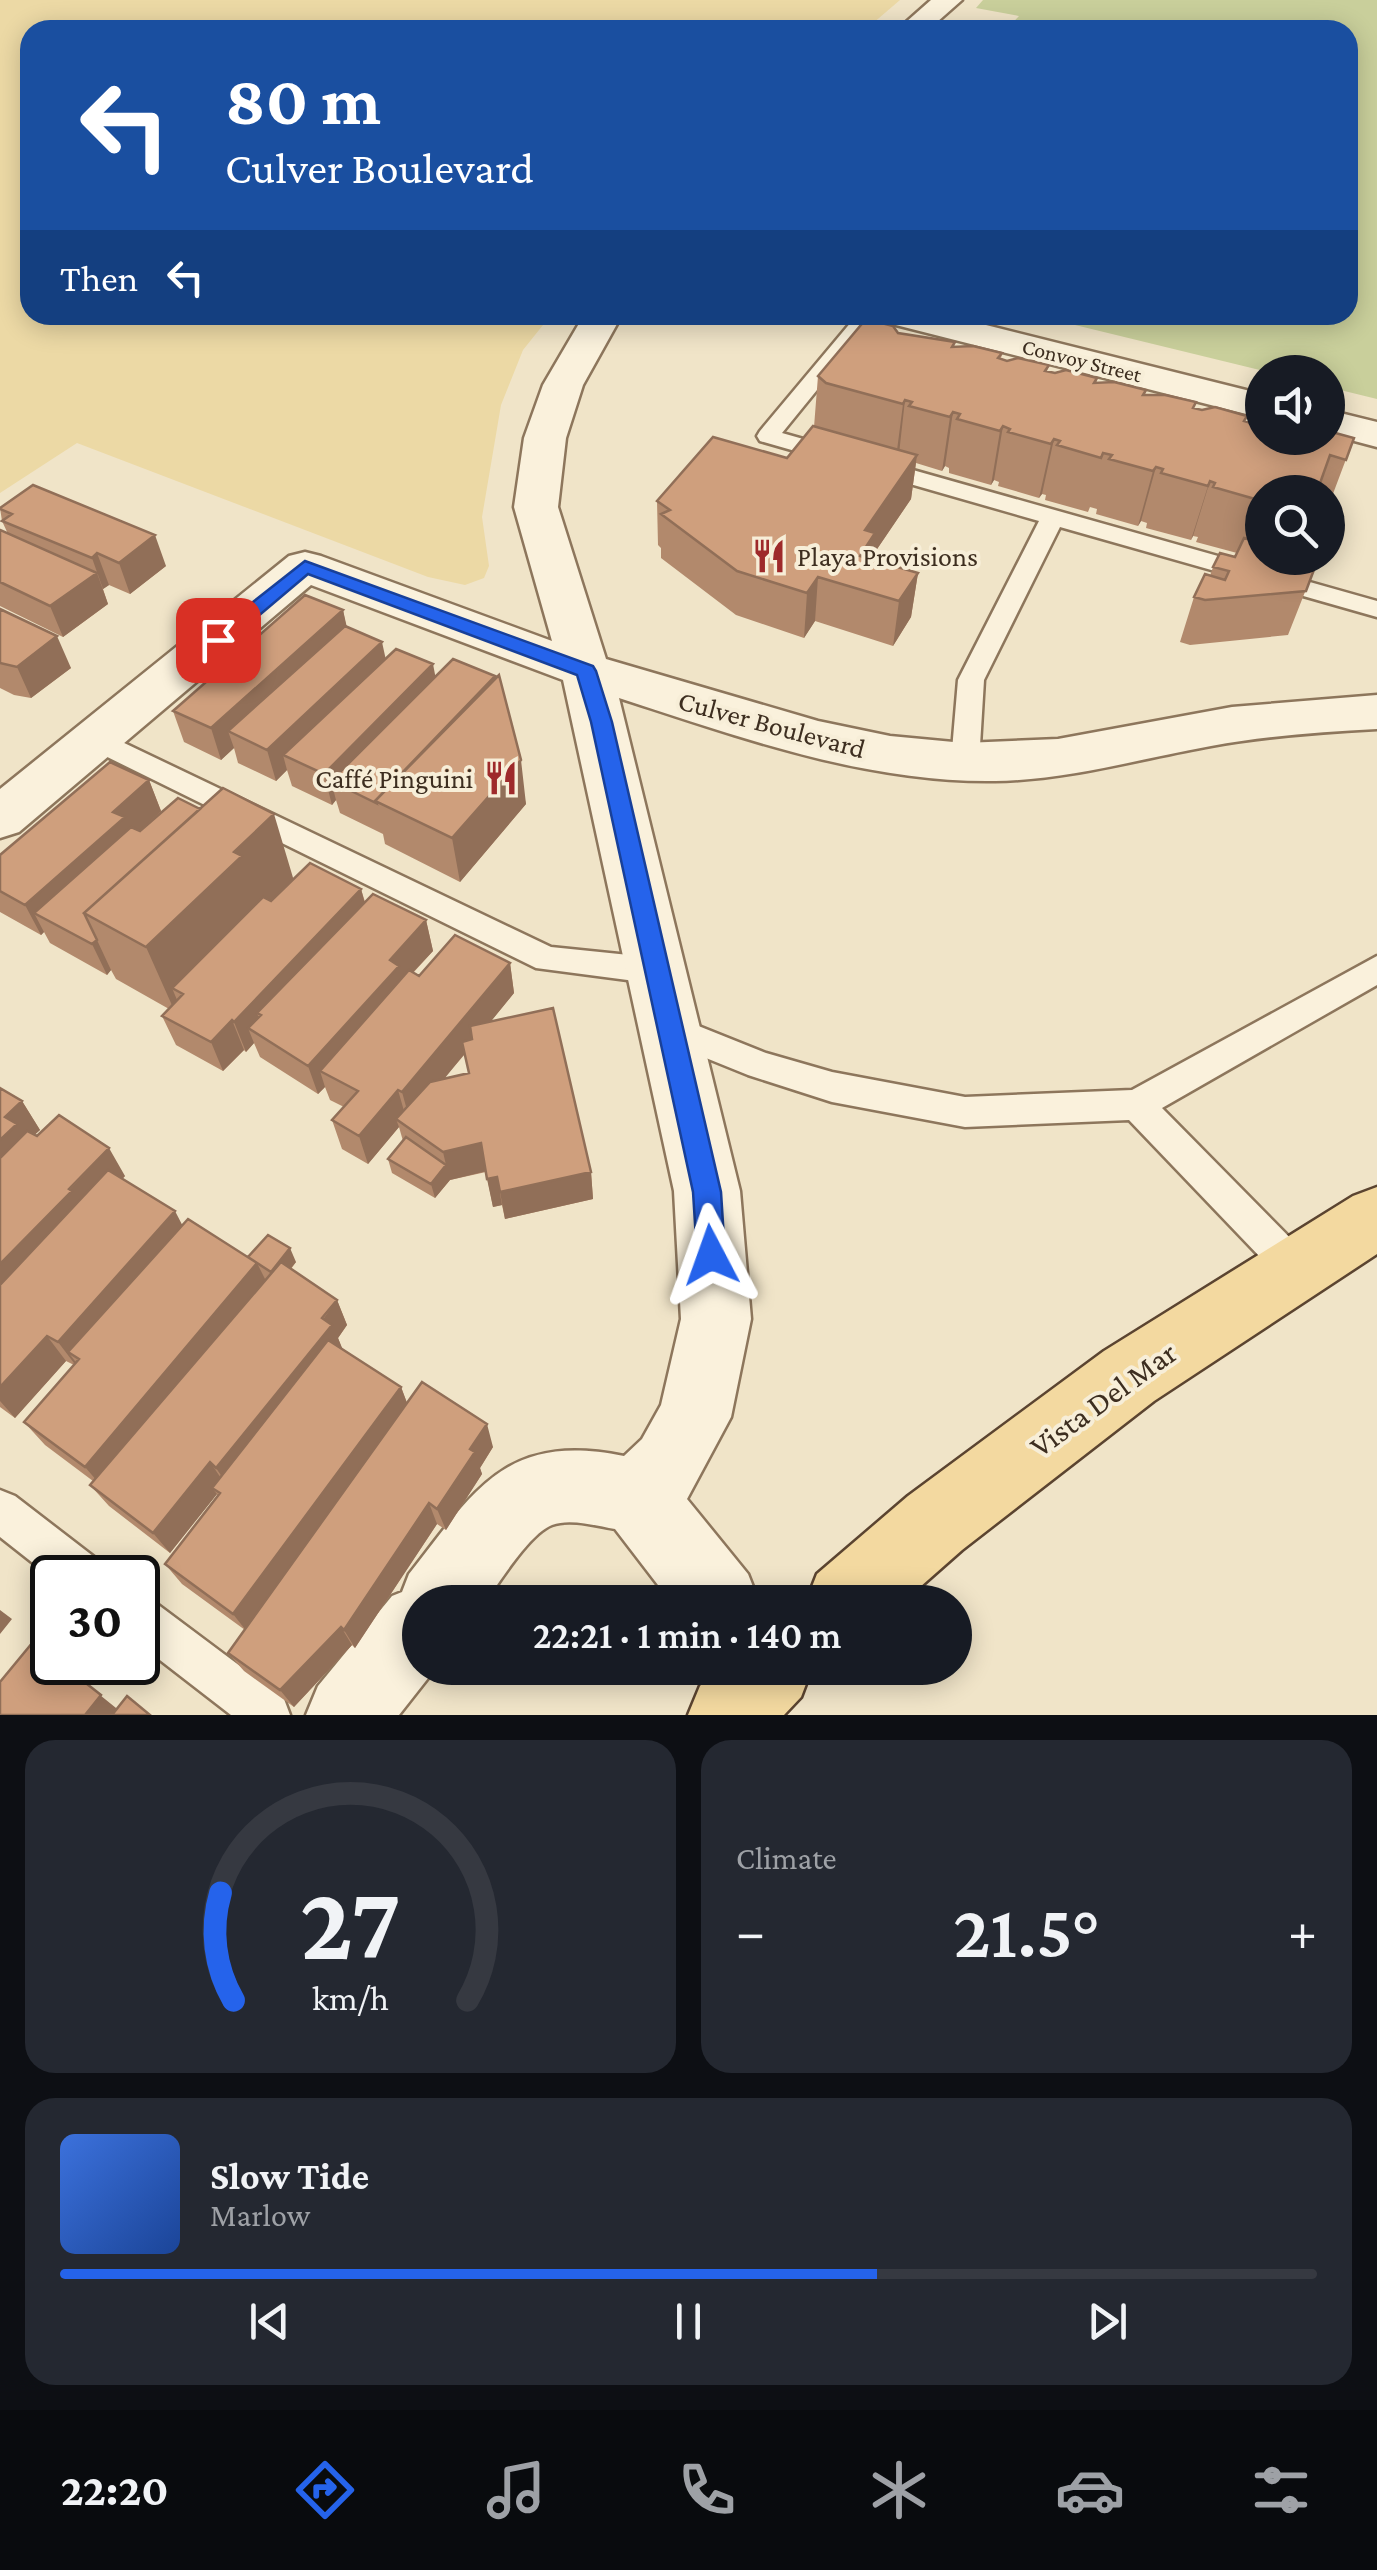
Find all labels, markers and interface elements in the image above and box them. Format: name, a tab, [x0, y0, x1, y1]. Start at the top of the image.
icon: left	[60, 60, 190, 190]
text: 80 m	[225, 61, 381, 139]
text: Culver Boulevard	[225, 143, 534, 193]
icon: left	[158, 250, 213, 305]
text: Then	[60, 257, 138, 299]
street label: Convoy Street	[1020, 334, 1145, 388]
map controls	[1245, 355, 1345, 575]
button: sound	[1245, 355, 1345, 455]
button: search	[1245, 475, 1345, 575]
restaurant icon: Playa Provisions	[750, 537, 788, 575]
place label: Playa Provisions	[797, 541, 978, 572]
pin	[176, 598, 261, 683]
icon: arrive	[191, 613, 246, 668]
street label: Culver Boulevard	[675, 685, 869, 764]
restaurant icon: Caffé Pinguini	[482, 759, 520, 797]
place label: Caffé Pinguini	[315, 763, 473, 794]
position arrow	[659, 1203, 763, 1307]
street label: Vista Del Mar	[1023, 1334, 1183, 1464]
speed limit sign: 30	[30, 1555, 160, 1685]
text: 22:21 · 1 min · 140 m	[533, 1614, 841, 1656]
text: Climate	[736, 1840, 837, 1876]
text: 27	[300, 1865, 401, 1980]
text: 21.5°	[953, 1890, 1100, 1973]
text: −	[736, 1901, 765, 1962]
text: +	[1288, 1901, 1317, 1962]
text: km/h	[312, 1978, 389, 2018]
text: Slow Tide	[210, 2155, 369, 2197]
text: Marlow	[210, 2197, 310, 2233]
icon: previous	[242, 2294, 297, 2349]
icon: pause	[661, 2294, 716, 2349]
icon: next	[1080, 2294, 1135, 2349]
icon: directions	[290, 2455, 360, 2525]
icon: music	[481, 2455, 551, 2525]
icon: phone	[672, 2455, 742, 2525]
icon: climate	[864, 2455, 934, 2525]
icon: car	[1055, 2455, 1125, 2525]
icon: filters	[1246, 2455, 1316, 2525]
text: 22:20	[61, 2465, 169, 2515]

